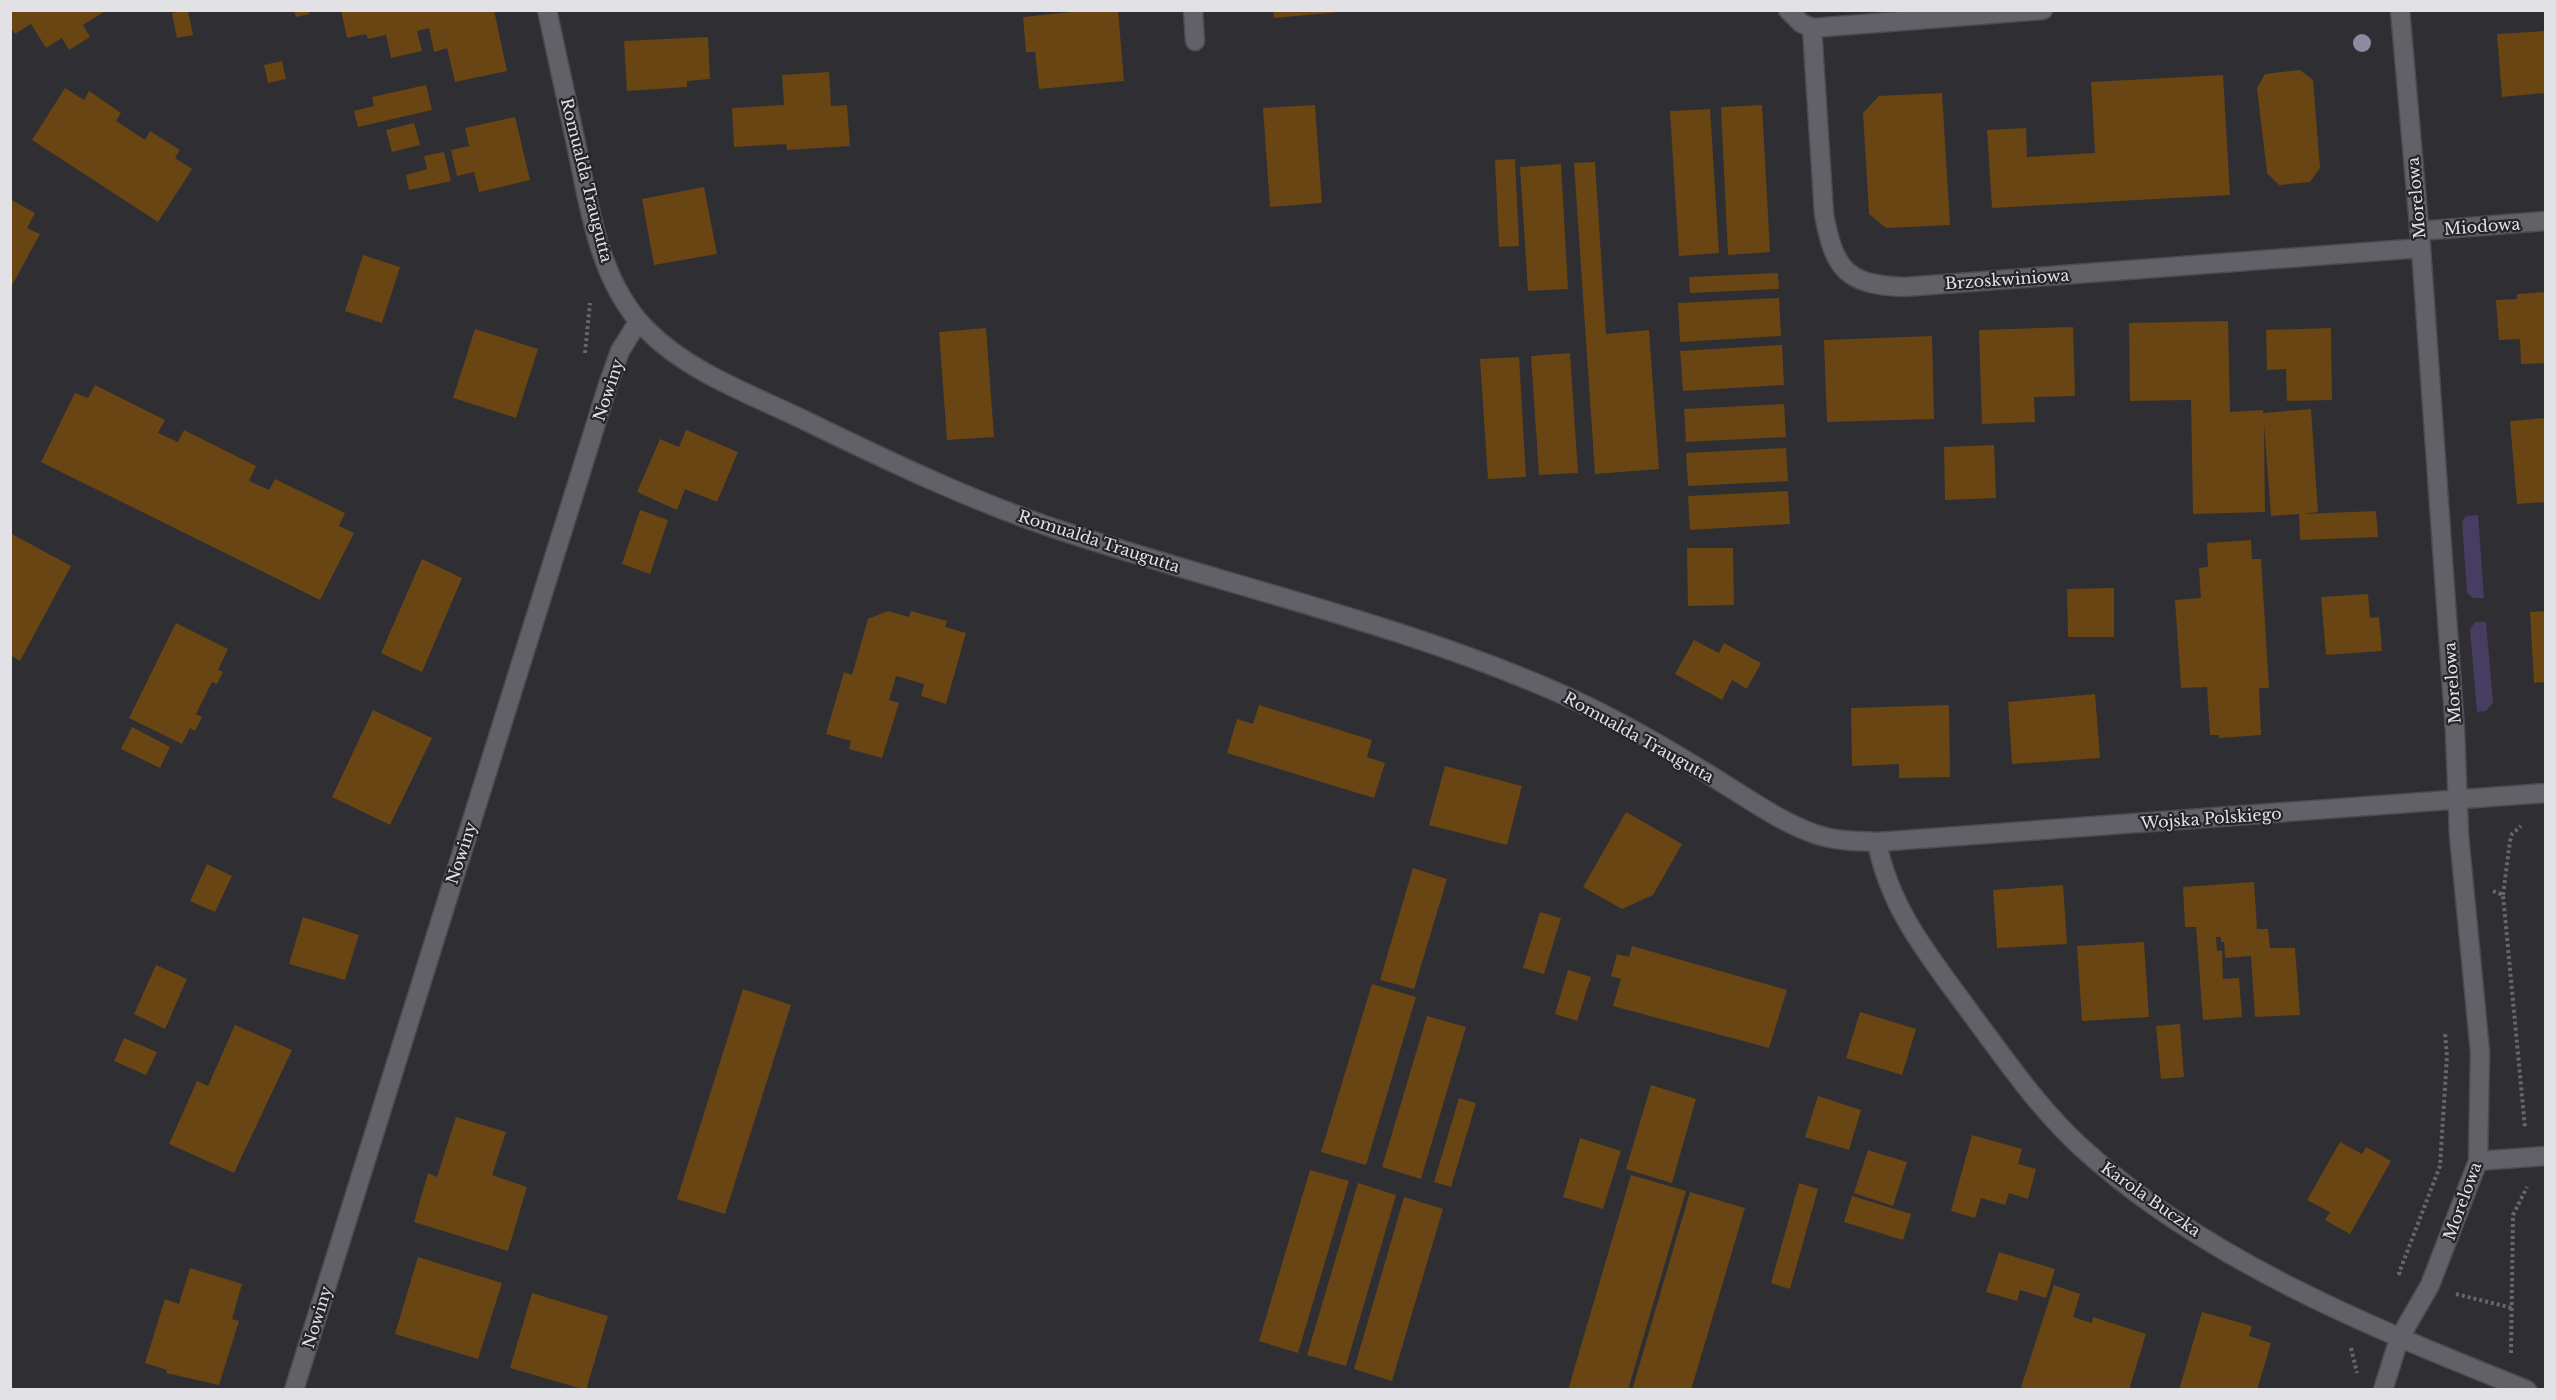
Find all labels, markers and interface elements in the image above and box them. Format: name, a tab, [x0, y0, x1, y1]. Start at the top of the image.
street label: Romualda Traugutta	[557, 96, 617, 264]
street label: Morelowa	[2402, 156, 2430, 240]
street label: Miodowa	[2443, 213, 2521, 239]
street label: Brzoskwiniowa	[1944, 265, 2070, 293]
street label: Nowiny	[589, 356, 628, 424]
street label: Romualda Traugutta	[1016, 505, 1182, 577]
street label: Morelowa	[2439, 641, 2465, 724]
street label: Romualda Traugutta	[1560, 687, 1718, 787]
street label: Wojska Polskiego	[2139, 803, 2282, 833]
street label: Nowiny	[442, 819, 481, 887]
street label: Karola Buczka	[2097, 1157, 2205, 1241]
street label: Morelowa	[2439, 1159, 2485, 1243]
street label: Nowiny	[298, 1283, 336, 1351]

